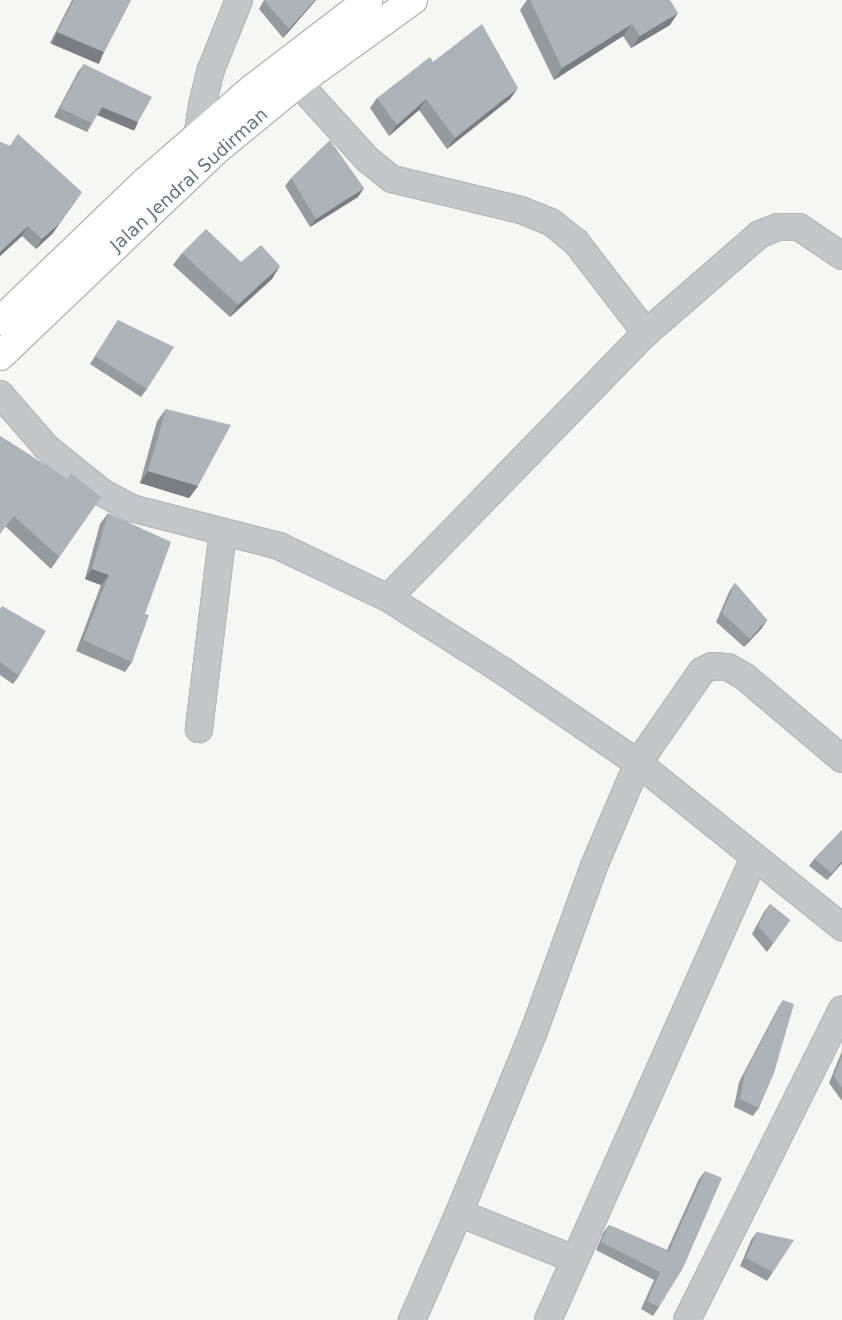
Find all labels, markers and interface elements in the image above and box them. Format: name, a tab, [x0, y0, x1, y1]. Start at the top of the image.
street label: Jalan Jendral Sudirman	[106, 104, 272, 256]

